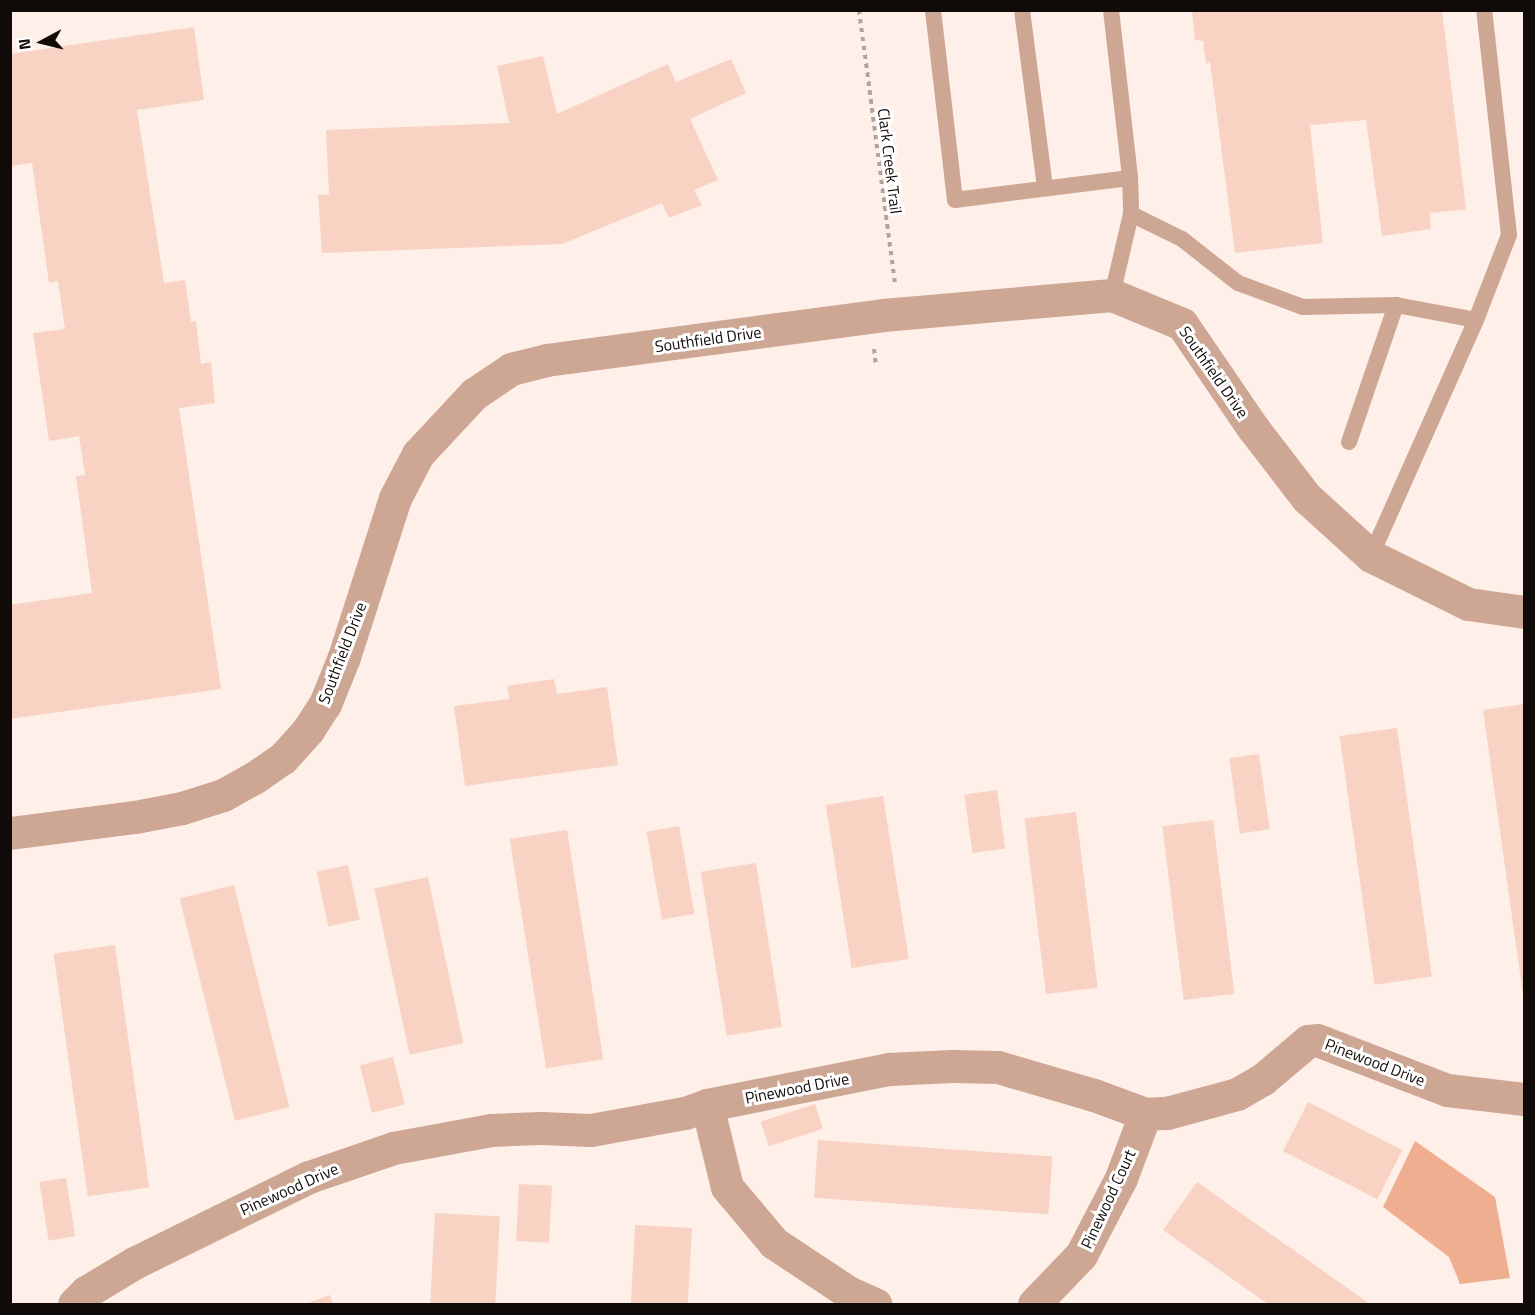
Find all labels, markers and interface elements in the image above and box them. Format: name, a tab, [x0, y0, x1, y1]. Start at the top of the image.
north arrow	[12, 12, 72, 72]
text: N	[12, 37, 37, 51]
street label: Clark Creek Trail	[874, 107, 906, 215]
street label: Southfield Drive	[653, 322, 763, 356]
street label: Southfield Drive	[1175, 323, 1253, 421]
street label: Southfield Drive	[314, 599, 370, 707]
street label: Pinewood Drive	[1322, 1034, 1428, 1090]
street label: Pinewood Drive	[743, 1069, 851, 1107]
street label: Pinewood Court	[1077, 1146, 1139, 1252]
street label: Pinewood Drive	[237, 1159, 341, 1219]

